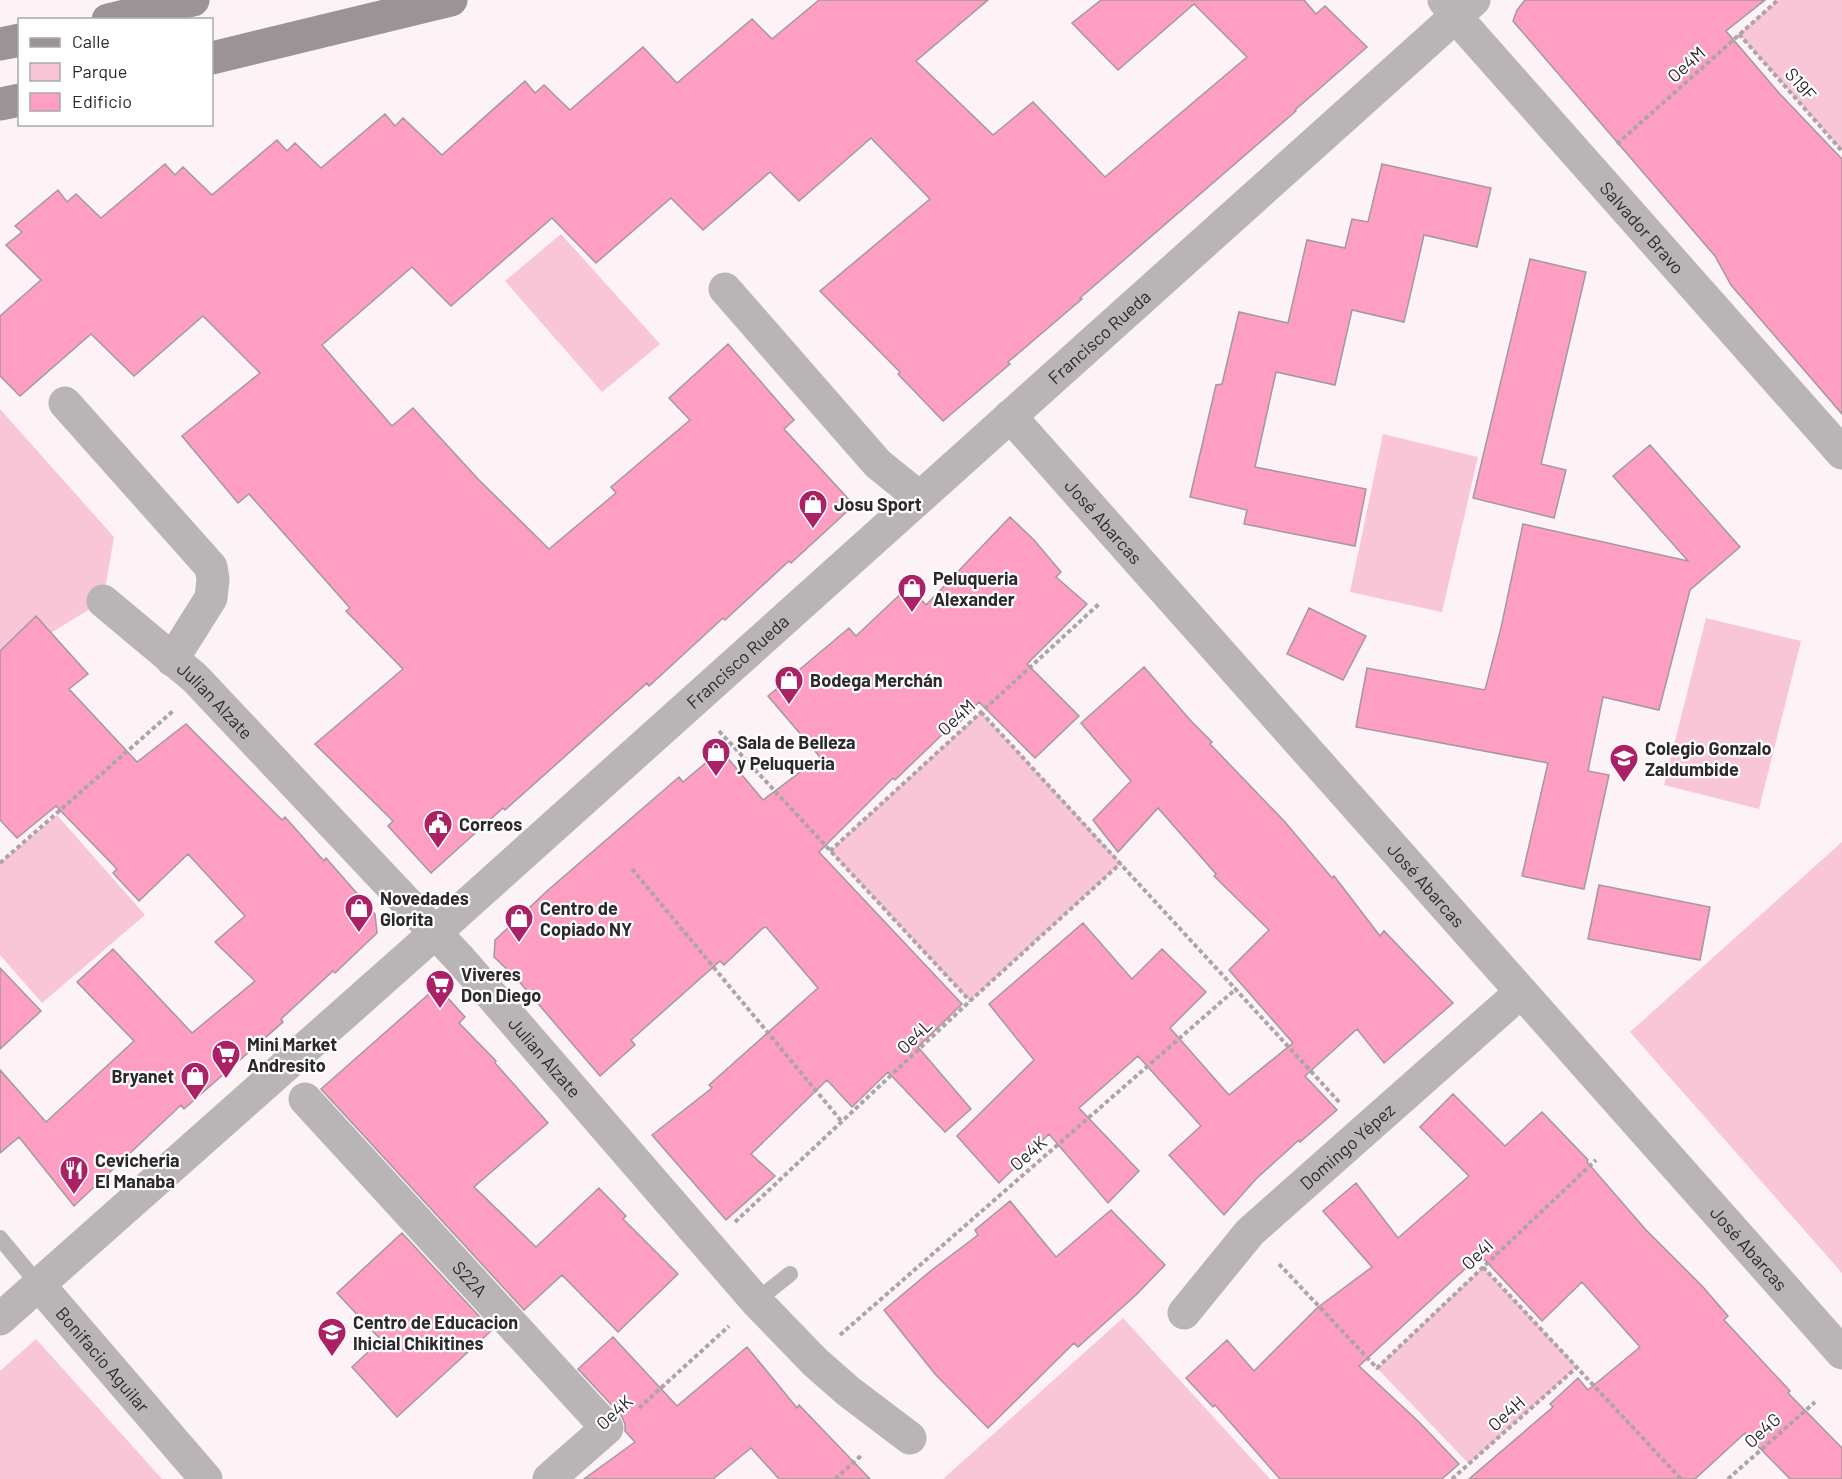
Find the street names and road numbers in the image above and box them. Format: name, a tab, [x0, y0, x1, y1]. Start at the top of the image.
street label: Oe4M	[1662, 41, 1710, 87]
street label: S19F	[1781, 63, 1821, 105]
street label: Salvador Bravo	[1596, 177, 1689, 278]
street label: Francisco Rueda	[1043, 285, 1155, 388]
street label: José Abarcas	[1060, 475, 1147, 568]
street label: Francisco Rueda	[682, 610, 793, 713]
street label: Julian Alzate	[173, 657, 258, 744]
street label: Oe4M	[933, 694, 979, 740]
street label: José Abarcas	[1383, 838, 1470, 932]
street label: Julian Alzate	[504, 1012, 586, 1102]
street label: Oe4L	[892, 1014, 936, 1058]
street label: Domingo Yépez	[1295, 1098, 1399, 1194]
street label: Oe4K	[1005, 1131, 1051, 1175]
street label: José Abarcas	[1706, 1201, 1792, 1295]
street label: Oe4I	[1457, 1234, 1497, 1274]
street label: S22A	[448, 1256, 492, 1301]
street label: Bonifacio Aguilar	[51, 1302, 155, 1417]
street label: Oe4K	[591, 1390, 637, 1434]
street label: Oe4H	[1483, 1391, 1529, 1435]
street label: Oe4G	[1739, 1408, 1785, 1452]

